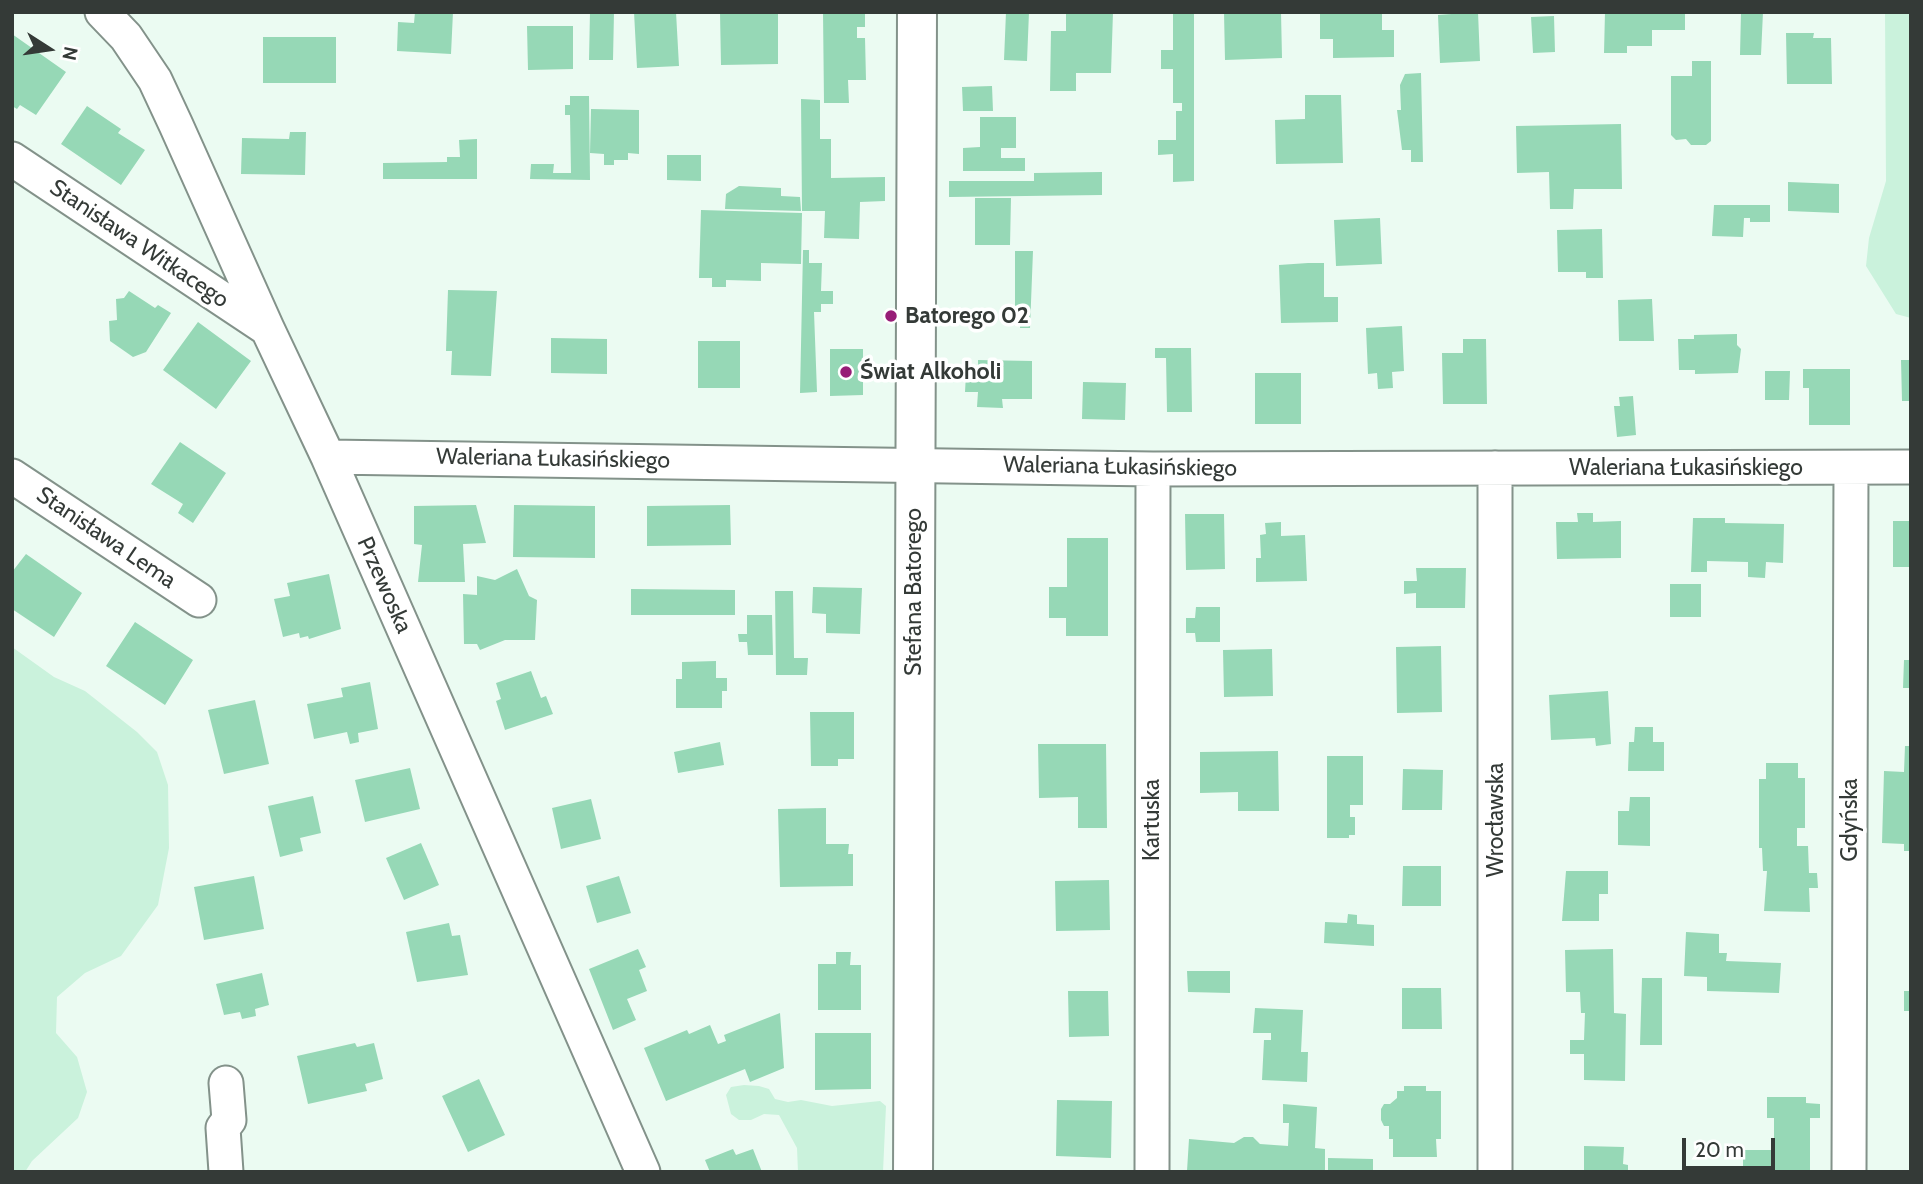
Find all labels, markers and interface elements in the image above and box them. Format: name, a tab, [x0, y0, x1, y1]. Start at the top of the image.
north arrow	[14, 14, 84, 84]
text: N	[57, 45, 83, 62]
street label: Stanisława Witkacego	[44, 174, 234, 314]
place label: Batorego 02	[905, 302, 1029, 330]
marker: Batorego 02	[883, 308, 899, 324]
place label: Świat Alkoholi	[860, 358, 1001, 386]
marker: Świat Alkoholi	[838, 364, 854, 380]
street label: Waleriana Łukasińskiego	[436, 443, 670, 475]
street label: Waleriana Łukasińskiego	[1003, 451, 1237, 483]
street label: Waleriana Łukasińskiego	[1569, 454, 1803, 482]
street label: Stanisława Lema	[31, 481, 181, 595]
street label: Stefana Batorego	[900, 508, 928, 676]
street label: Przewoska	[351, 533, 417, 637]
street label: Wrocławska	[1482, 763, 1510, 877]
street label: Gdyńska	[1836, 778, 1864, 862]
street label: Kartuska	[1138, 779, 1166, 861]
scale bar	[1685, 1124, 1778, 1168]
text: 20 m	[1695, 1137, 1744, 1162]

